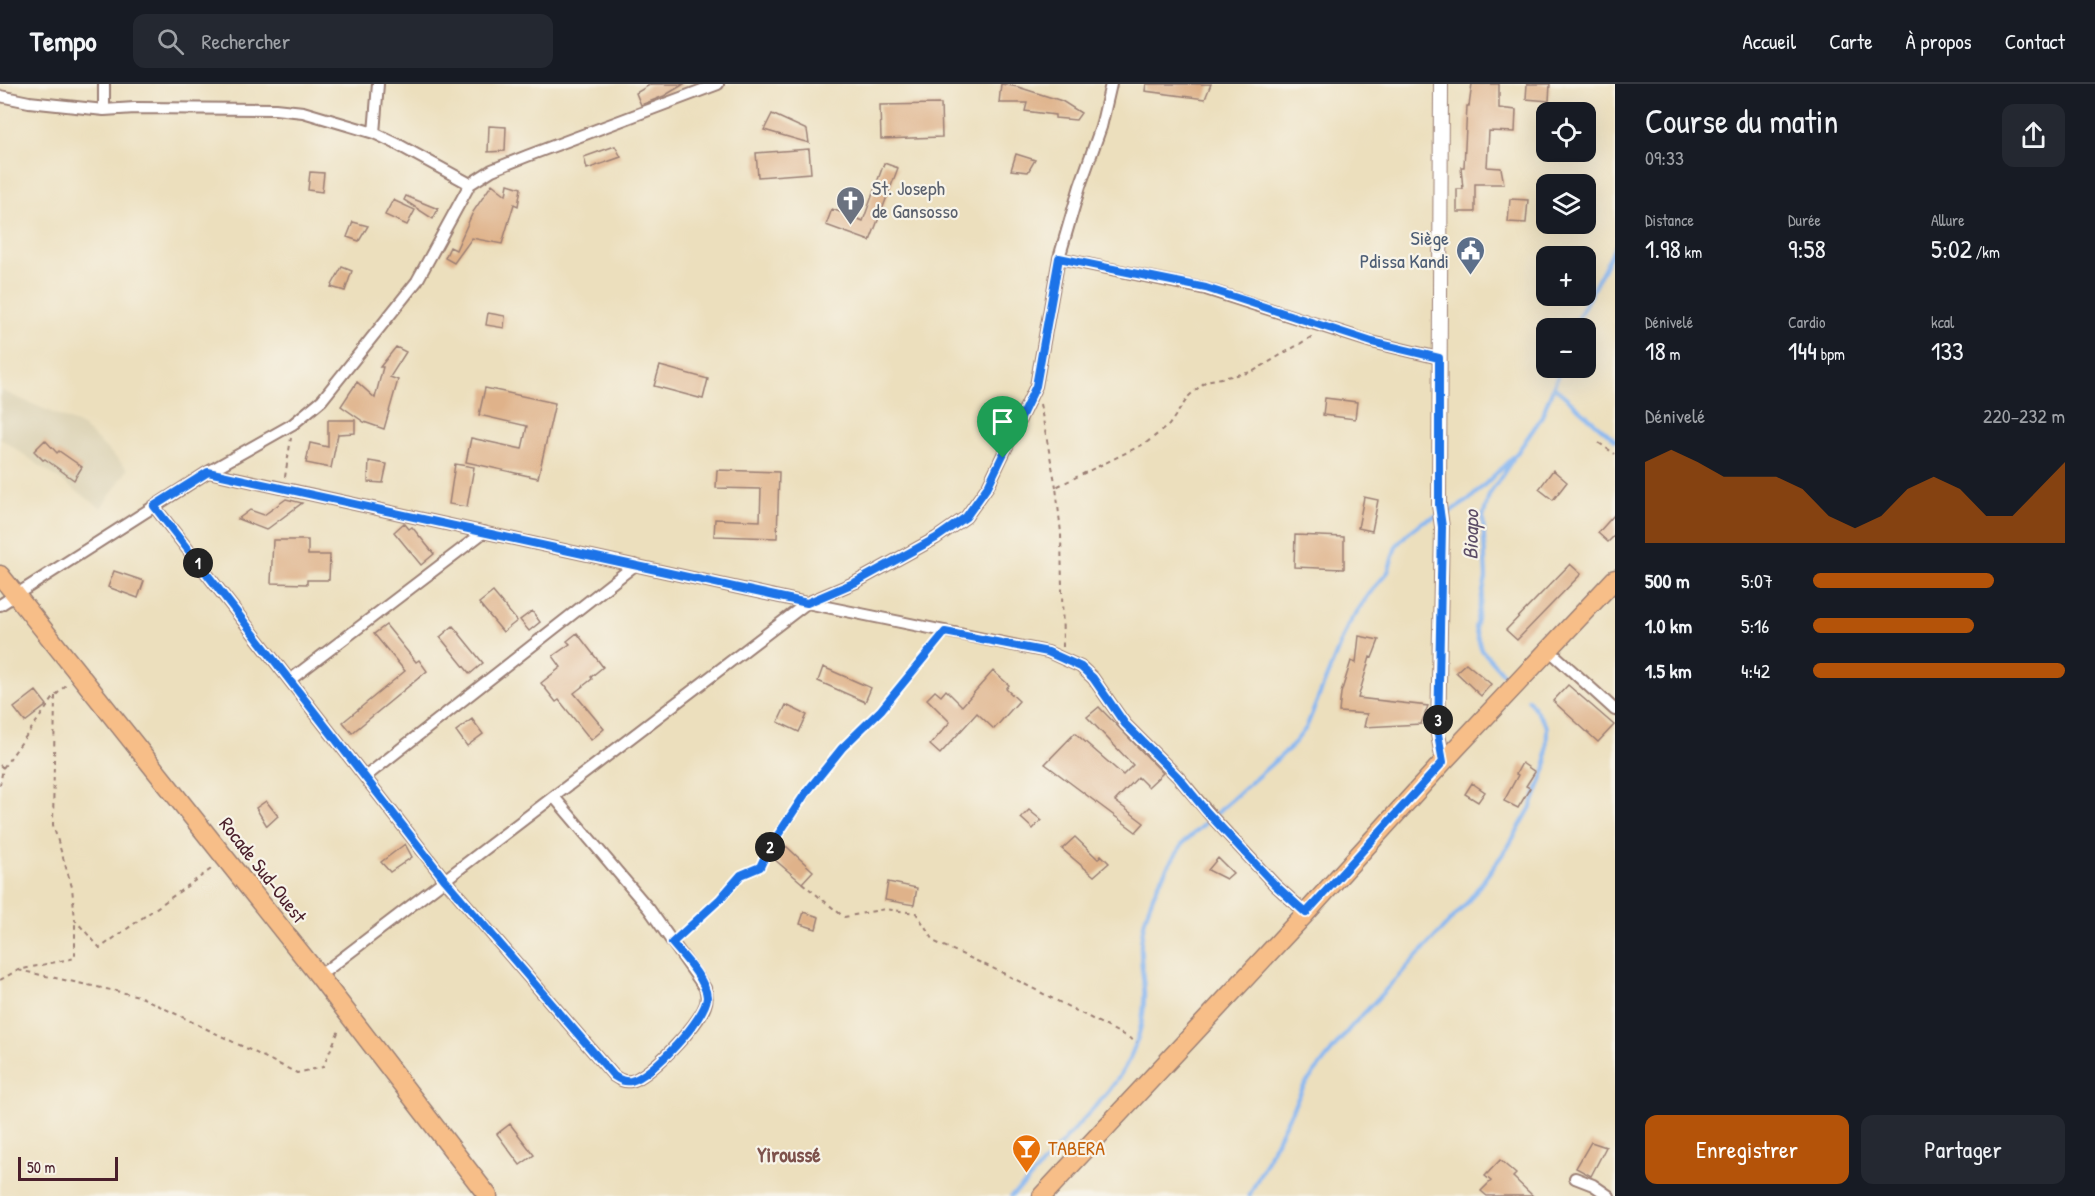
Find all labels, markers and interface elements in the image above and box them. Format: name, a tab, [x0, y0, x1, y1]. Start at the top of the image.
search box	[133, 14, 553, 68]
text: Tempo	[30, 22, 97, 60]
icon: search	[154, 25, 187, 58]
text: Rechercher	[202, 26, 290, 56]
text: Accueil	[1743, 27, 1796, 56]
text: Carte	[1829, 27, 1873, 56]
text: À propos	[1906, 27, 1972, 56]
text: Contact	[2005, 27, 2065, 56]
text: Course du matin	[1645, 99, 1838, 143]
map controls	[1536, 102, 1596, 378]
button: locate	[1536, 102, 1596, 162]
button: share	[2002, 104, 2065, 167]
text: 09:33	[1645, 144, 1684, 171]
place label: St. Joseph de Gansosso	[872, 174, 958, 224]
button: layers	[1536, 174, 1596, 234]
church icon: St. Joseph de Gansosso	[835, 184, 867, 226]
text: Distance	[1645, 209, 1694, 231]
text: Durée	[1788, 209, 1821, 231]
text: Allure	[1931, 209, 1965, 231]
place label: Siège Pdissa Kandi	[1360, 224, 1449, 274]
text: 1.98	[1645, 231, 1681, 266]
text: 9:58	[1788, 231, 1826, 266]
text: 5:02	[1931, 231, 1972, 266]
public building icon: Siège Pdissa Kandi	[1454, 234, 1486, 276]
text: km	[1681, 241, 1702, 263]
text: /km	[1972, 241, 2000, 263]
button: +	[1536, 246, 1596, 306]
text: Dénivelé	[1645, 311, 1693, 333]
text: Cardio	[1788, 311, 1825, 333]
text: kcal	[1931, 311, 1954, 333]
button: −	[1536, 318, 1596, 378]
text: 18	[1645, 333, 1666, 368]
text: 144	[1788, 333, 1817, 368]
text: 133	[1931, 333, 1964, 368]
text: m	[1666, 343, 1680, 365]
text: bpm	[1817, 343, 1845, 365]
pin	[977, 396, 1028, 458]
text: Dénivelé	[1645, 402, 1705, 429]
text: 220–232 m	[1983, 402, 2065, 429]
icon: arrive	[986, 405, 1019, 438]
water label: Bioapo	[1456, 508, 1485, 560]
pin: 1	[183, 548, 213, 578]
text: 1	[195, 552, 201, 574]
text: 500 m	[1645, 567, 1690, 594]
text: 5:07	[1741, 567, 1773, 594]
text: 1.0 km	[1645, 612, 1692, 639]
text: 5:16	[1741, 612, 1769, 639]
text: 1.5 km	[1645, 657, 1692, 684]
text: 4:42	[1741, 657, 1770, 684]
pin: 3	[1423, 705, 1453, 735]
text: 3	[1434, 709, 1442, 731]
street label: Rocade Sud-Ouest	[213, 811, 314, 929]
pin: 2	[755, 832, 785, 862]
text: 2	[766, 836, 774, 858]
button: Enregistrer	[1645, 1115, 1849, 1184]
button: Partager	[1861, 1115, 2065, 1184]
bar icon: TABERA	[1011, 1132, 1043, 1174]
place label: TABERA	[1048, 1134, 1105, 1161]
district label: Yiroussé	[757, 1140, 821, 1169]
scale bar	[18, 1154, 118, 1182]
text: 50 m	[27, 1156, 56, 1178]

